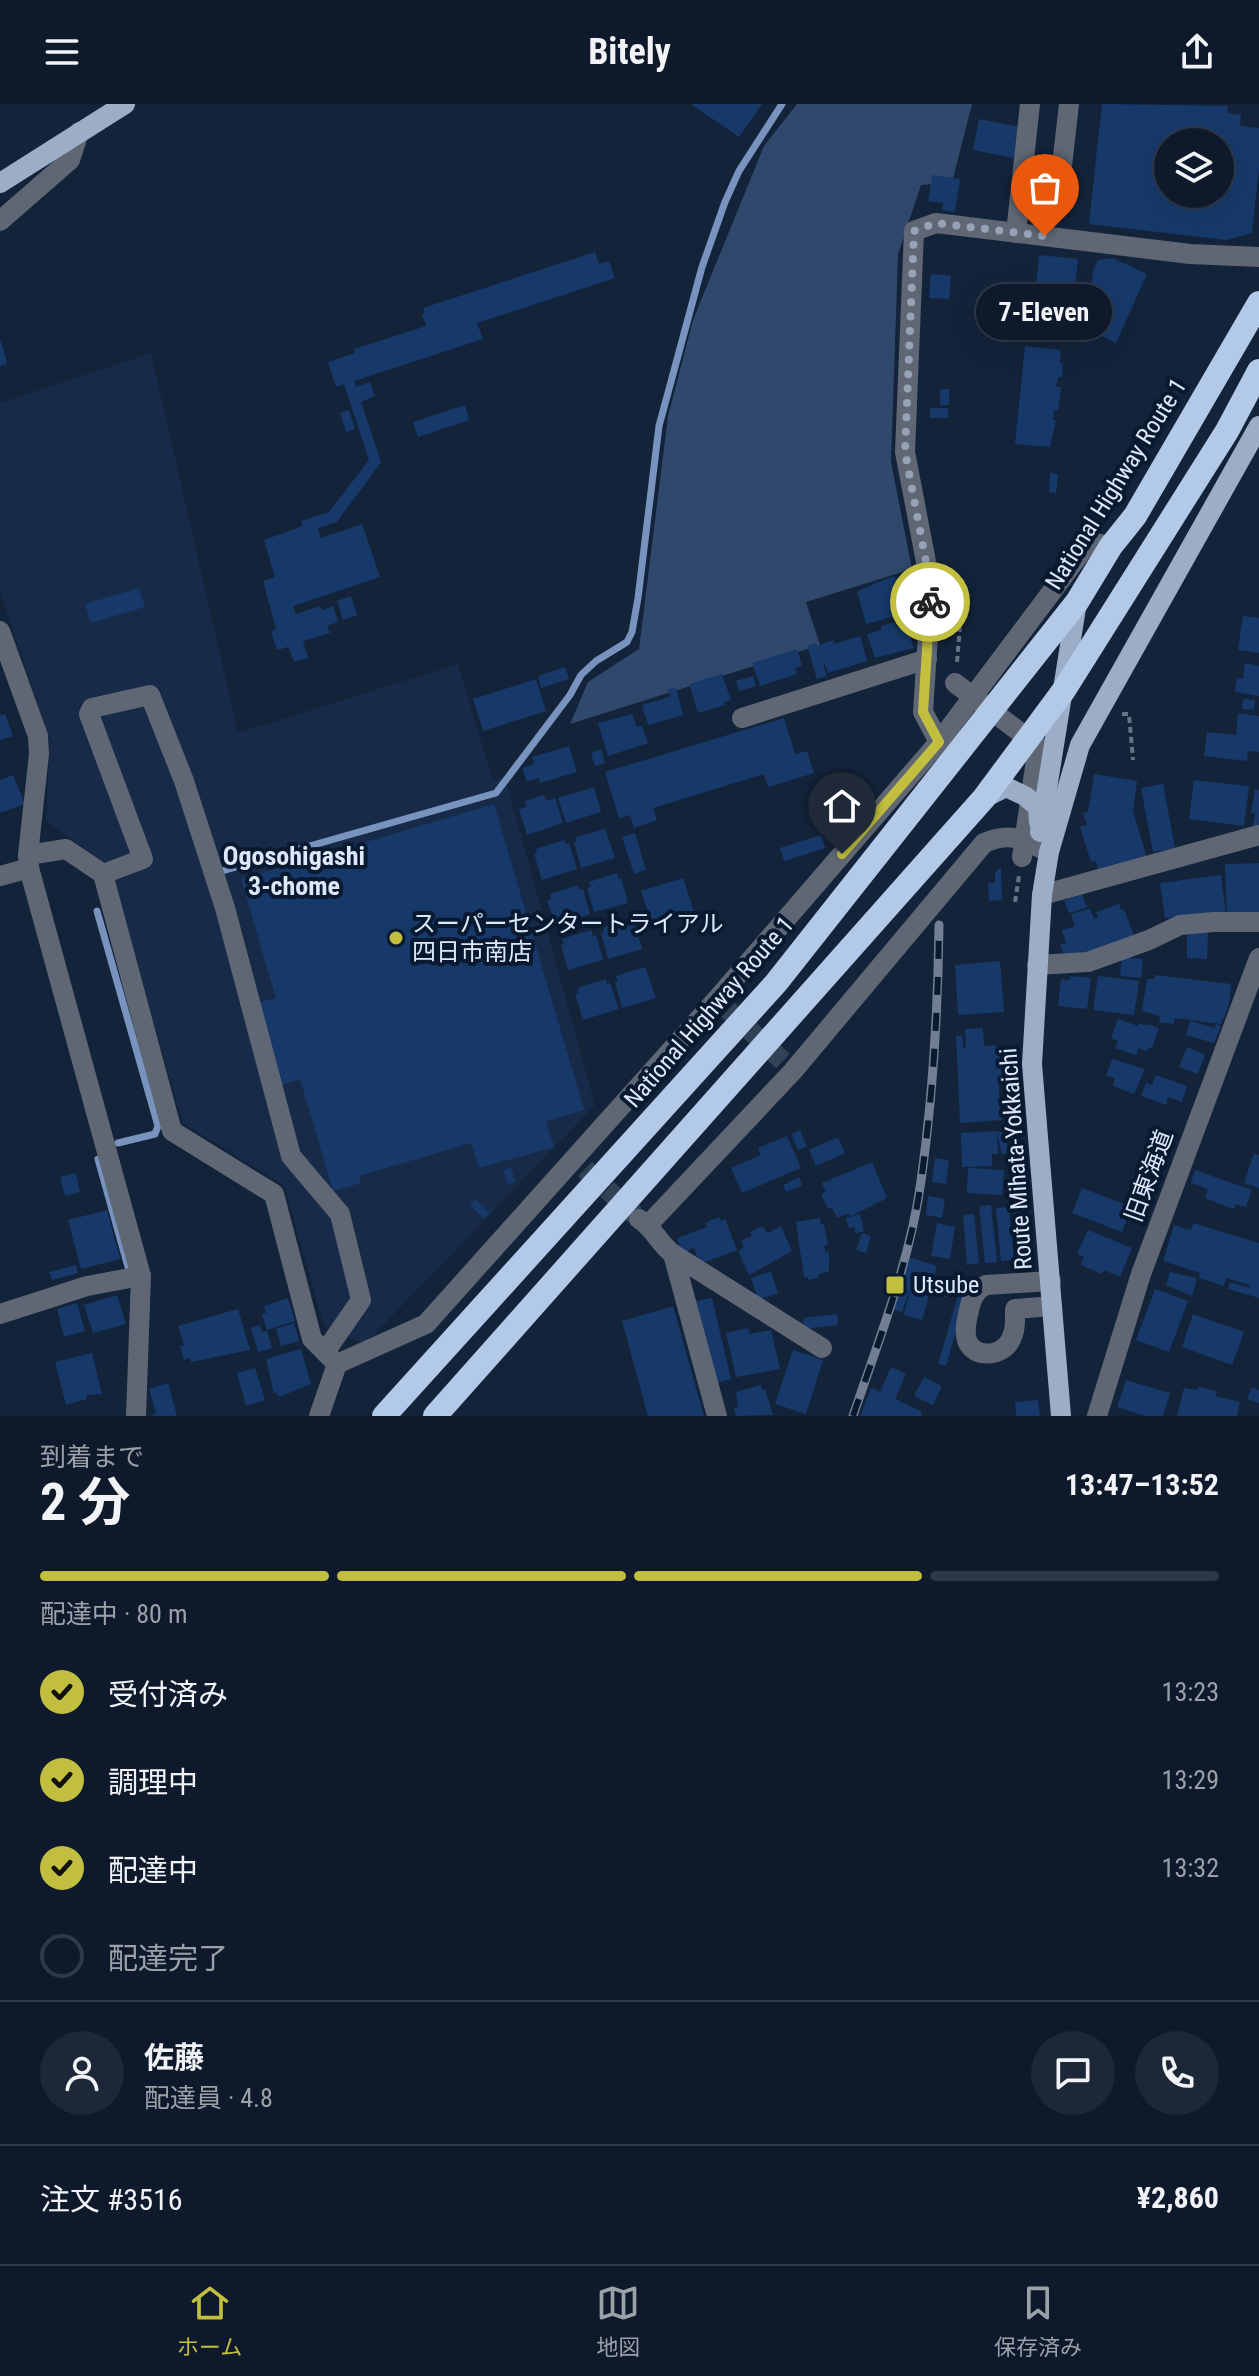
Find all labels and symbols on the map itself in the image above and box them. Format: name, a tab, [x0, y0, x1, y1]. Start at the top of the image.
pin	[1011, 154, 1079, 236]
callout: 7-Eleven	[977, 284, 1113, 340]
street label: National Highway Route 1	[1040, 373, 1192, 595]
courier	[890, 562, 970, 642]
pin	[808, 772, 876, 854]
district label: Ogosohigashi 3-chome	[223, 841, 365, 901]
place label: スーパーセンタートライアル 四日市南店	[412, 910, 724, 966]
street label: National Highway Route 1	[619, 911, 799, 1113]
marker: スーパーセンタートライアル 四日市南店	[387, 929, 405, 947]
street label: Route Mihata-Yokkaichi	[994, 1047, 1038, 1271]
street label: 旧東海道	[1119, 1126, 1179, 1226]
place label: Utsube	[913, 1271, 979, 1299]
marker: Utsube	[884, 1274, 906, 1296]

